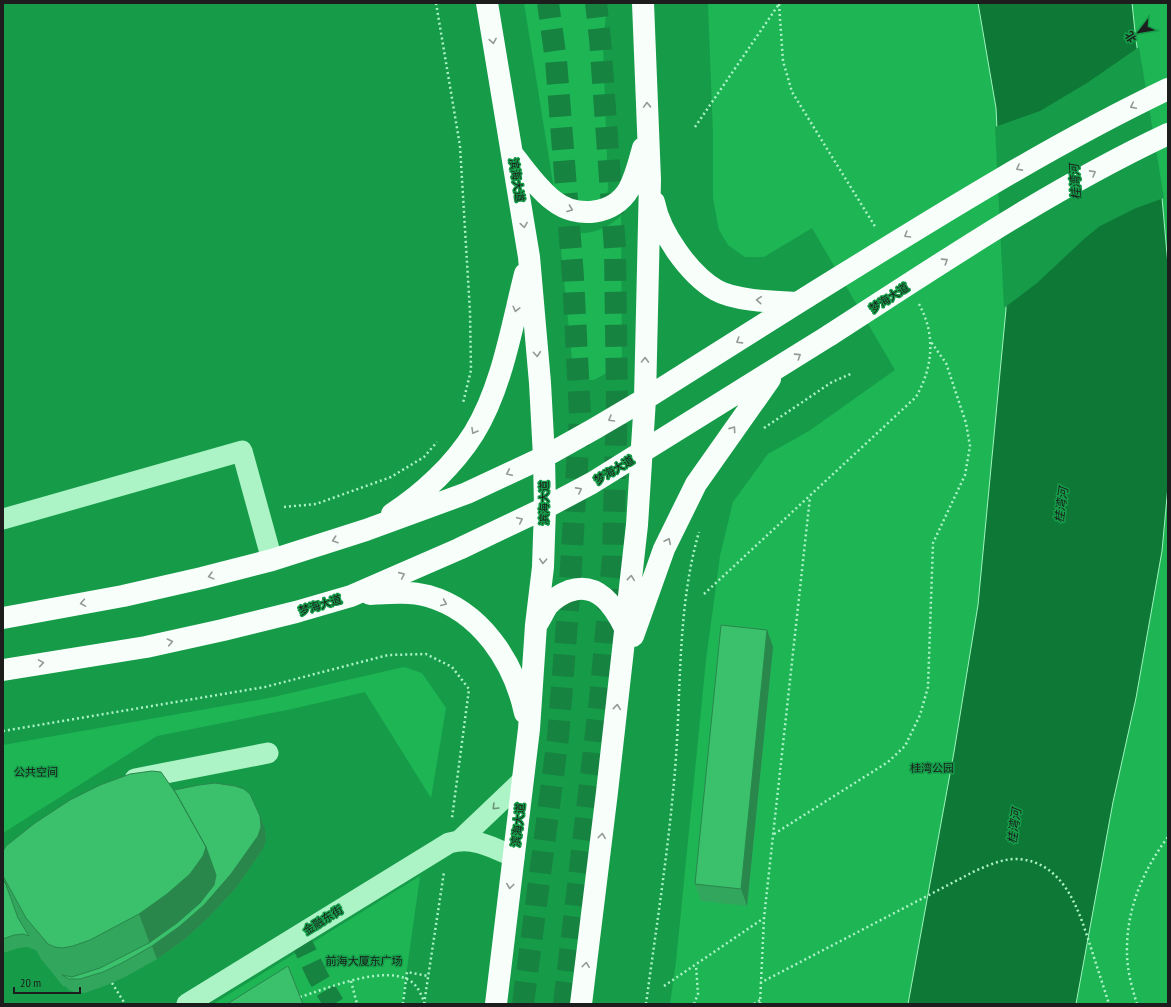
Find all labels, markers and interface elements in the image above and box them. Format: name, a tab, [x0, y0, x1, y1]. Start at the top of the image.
north arrow	[1119, 12, 1159, 52]
text: 北	[1122, 29, 1139, 45]
one-way arrow	[489, 38, 497, 45]
one-way arrow	[1130, 101, 1137, 109]
one-way arrow	[643, 102, 651, 108]
street label: 滨海大道	[507, 157, 527, 203]
water label: 桂湾河	[1066, 162, 1084, 200]
one-way arrow	[1016, 164, 1023, 171]
one-way arrow	[1088, 170, 1096, 177]
one-way arrow	[567, 204, 574, 213]
one-way arrow	[519, 222, 528, 228]
one-way arrow	[904, 230, 911, 238]
one-way arrow	[941, 259, 948, 266]
street label: 梦海大道	[867, 280, 911, 316]
one-way arrow	[756, 296, 762, 305]
one-way arrow	[512, 305, 521, 312]
one-way arrow	[736, 336, 743, 343]
one-way arrow	[532, 351, 541, 357]
one-way arrow	[793, 354, 800, 361]
one-way arrow	[641, 357, 650, 363]
one-way arrow	[608, 414, 615, 421]
one-way arrow	[728, 426, 735, 433]
one-way arrow	[472, 427, 479, 434]
street label: 梦海大道	[592, 453, 636, 487]
one-way arrow	[505, 468, 513, 476]
street label: 滨海大道	[537, 481, 551, 525]
water label: 桂湾河	[1051, 484, 1071, 524]
one-way arrow	[575, 487, 582, 495]
one-way arrow	[515, 517, 523, 525]
one-way arrow	[332, 535, 339, 544]
one-way arrow	[663, 537, 671, 545]
one-way arrow	[538, 558, 547, 564]
one-way arrow	[207, 571, 214, 580]
one-way arrow	[397, 572, 405, 580]
one-way arrow	[626, 575, 635, 581]
street label: 梦海大道	[297, 592, 343, 618]
one-way arrow	[80, 598, 86, 606]
one-way arrow	[440, 598, 448, 606]
one-way arrow	[166, 638, 173, 646]
one-way arrow	[38, 660, 45, 668]
one-way arrow	[612, 704, 621, 710]
park label: 桂湾公园	[910, 761, 954, 775]
park label: 公共空间	[14, 765, 58, 779]
one-way arrow	[492, 802, 500, 810]
street label: 滨海大道	[508, 802, 528, 848]
water label: 桂湾河	[1004, 805, 1024, 845]
one-way arrow	[597, 833, 606, 839]
one-way arrow	[506, 883, 515, 889]
street label: 金融东街	[301, 902, 345, 938]
park label: 前海大厦东广场	[326, 954, 403, 968]
one-way arrow	[581, 962, 590, 968]
scale bar	[14, 969, 80, 995]
text: 20 m	[20, 975, 41, 990]

